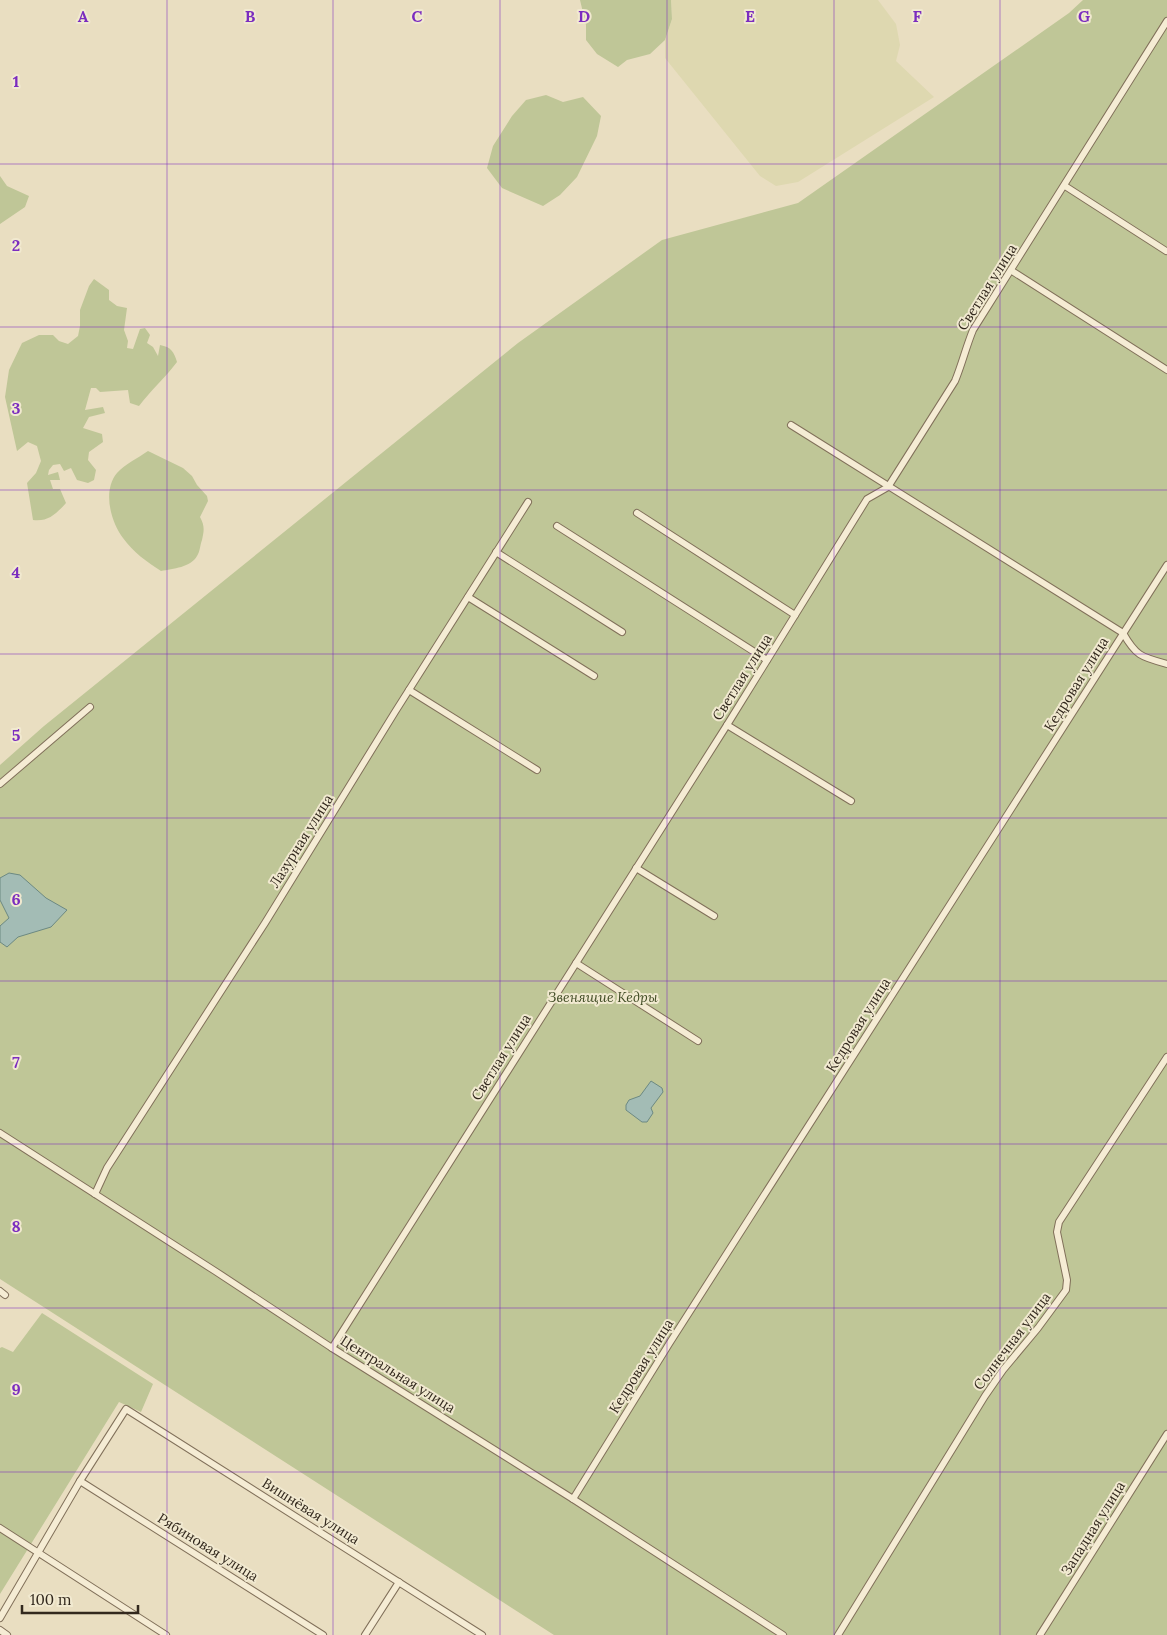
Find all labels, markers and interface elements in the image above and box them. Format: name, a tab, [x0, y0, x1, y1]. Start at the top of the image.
text: A	[78, 6, 89, 26]
text: B	[245, 6, 256, 26]
text: C	[411, 6, 423, 26]
text: D	[578, 6, 590, 26]
text: E	[745, 6, 755, 26]
text: F	[912, 6, 922, 26]
text: G	[1078, 6, 1090, 26]
text: 1	[13, 71, 19, 91]
text: 2	[12, 235, 20, 255]
street label: Светлая улица	[953, 240, 1021, 334]
text: 3	[12, 398, 21, 418]
text: 4	[12, 562, 21, 582]
street label: Светлая улица	[708, 630, 776, 724]
street label: Кедровая улица	[1040, 634, 1112, 734]
text: 5	[12, 725, 21, 745]
street label: Лазурная улица	[265, 791, 337, 891]
text: 6	[11, 889, 21, 909]
street label: Кедровая улица	[822, 975, 894, 1075]
park label: Звенящие Кедры	[548, 988, 658, 1006]
street label: Светлая улица	[467, 1010, 535, 1104]
text: 7	[12, 1052, 20, 1072]
text: 8	[11, 1216, 21, 1236]
street label: Солнечная улица	[969, 1289, 1055, 1393]
street label: Кедровая улица	[605, 1316, 677, 1416]
street label: Центральная улица	[337, 1331, 459, 1417]
text: 9	[11, 1379, 21, 1399]
street label: Вишнёвая улица	[259, 1474, 363, 1548]
street label: Западная улица	[1057, 1478, 1129, 1578]
street label: Рябиновая улица	[154, 1509, 262, 1585]
scale bar	[22, 1582, 139, 1614]
text: 100 m	[30, 1590, 71, 1609]

